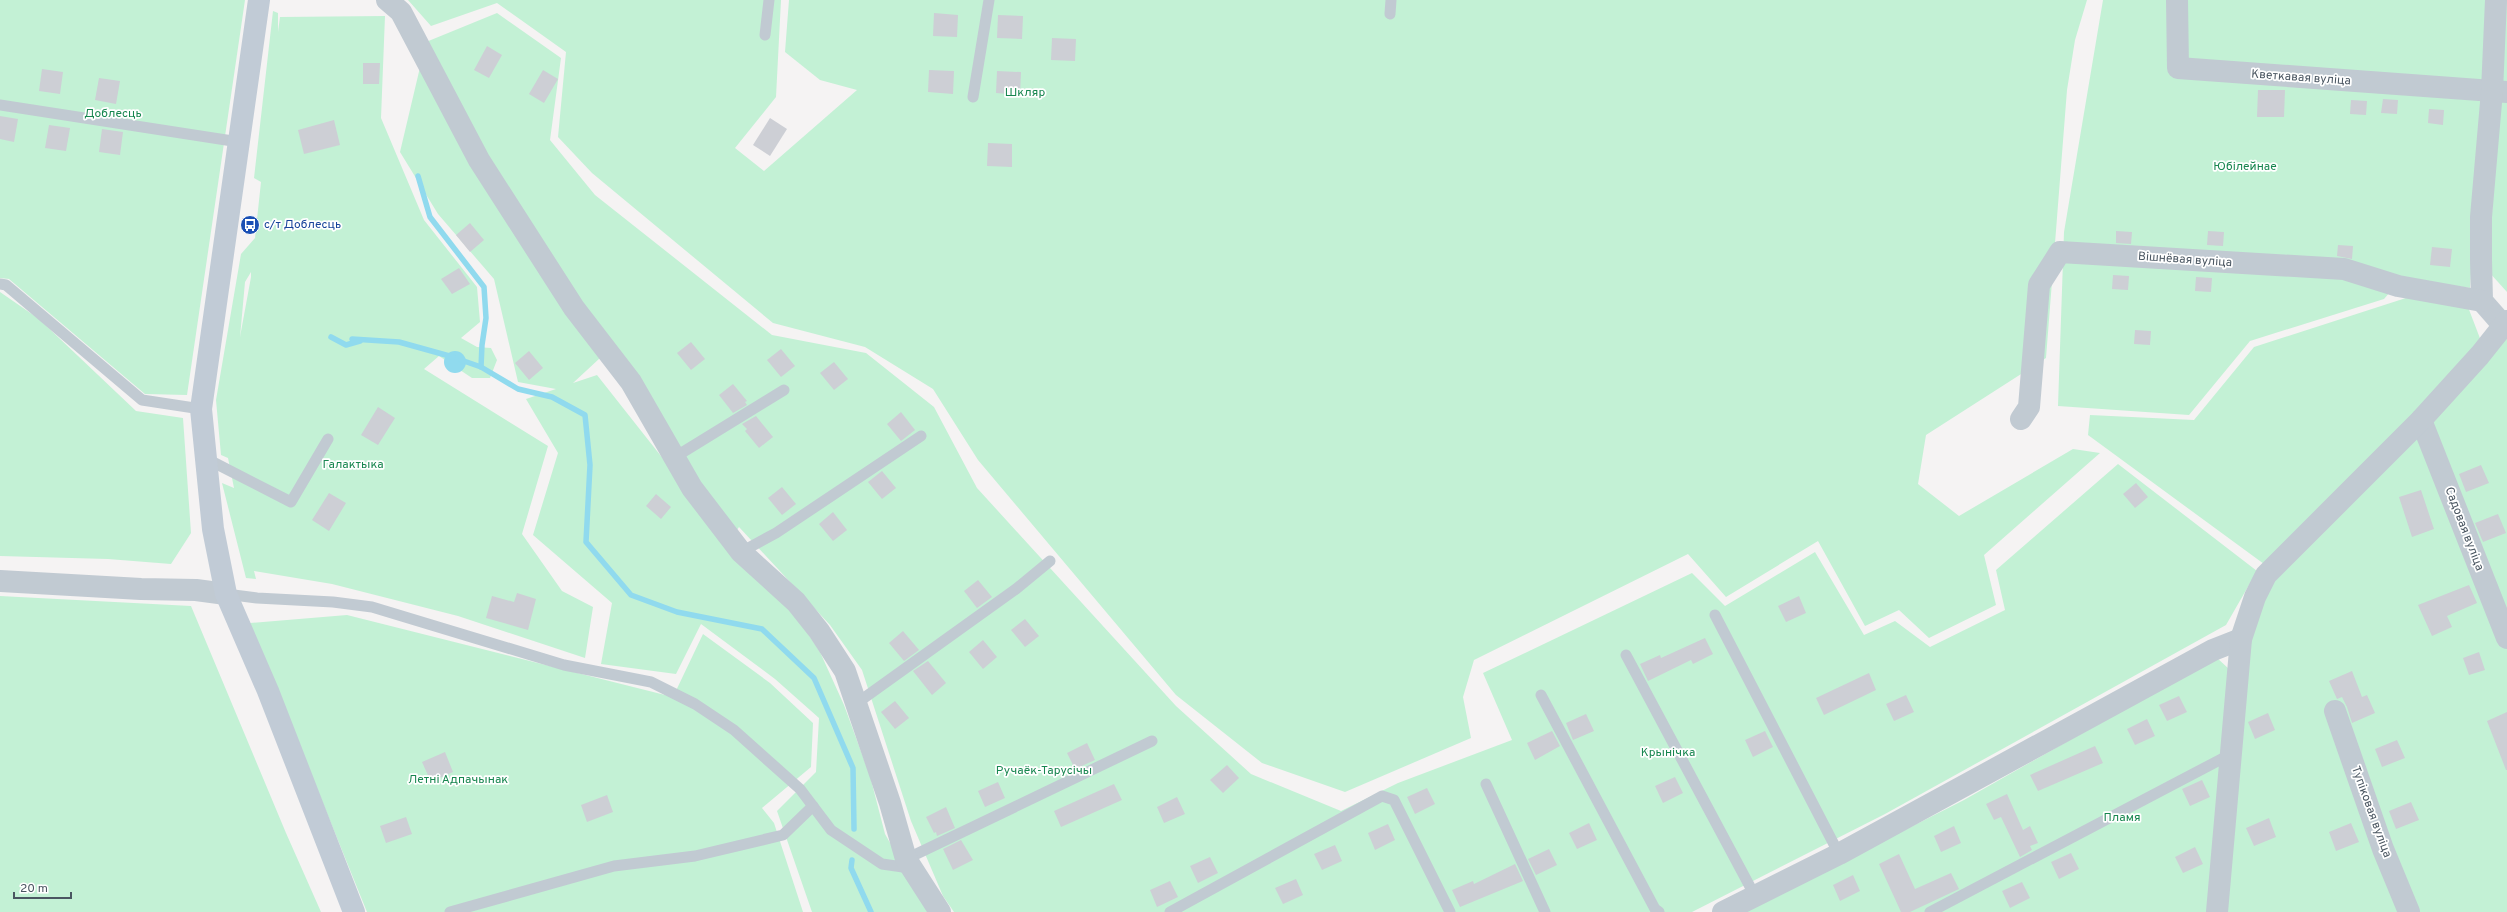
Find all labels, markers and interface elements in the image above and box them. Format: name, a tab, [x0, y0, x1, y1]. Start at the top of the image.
street label: Кветкавая вуліца	[2251, 67, 2351, 89]
park label: Шкляр	[1005, 85, 1045, 101]
park label: Доблесць	[84, 106, 142, 122]
park label: Юбілейнае	[2213, 159, 2277, 175]
bus stop icon: с/т Доблесць	[239, 214, 261, 236]
place label: с/т Доблесць	[264, 217, 341, 233]
street label: Вішнёвая вуліца	[2137, 249, 2233, 271]
park label: Галактыка	[322, 457, 384, 473]
street label: Садовая вуліца	[2441, 485, 2487, 573]
park label: Крынічка	[1641, 745, 1695, 761]
park label: Ручаёк-Тарусічы	[996, 763, 1092, 779]
street label: Тупіковая вуліца	[2347, 764, 2395, 860]
park label: Летні Адпачынак	[408, 772, 508, 788]
park label: Пламя	[2104, 810, 2140, 826]
scale bar	[14, 874, 71, 900]
text: 20 m	[20, 881, 48, 897]

